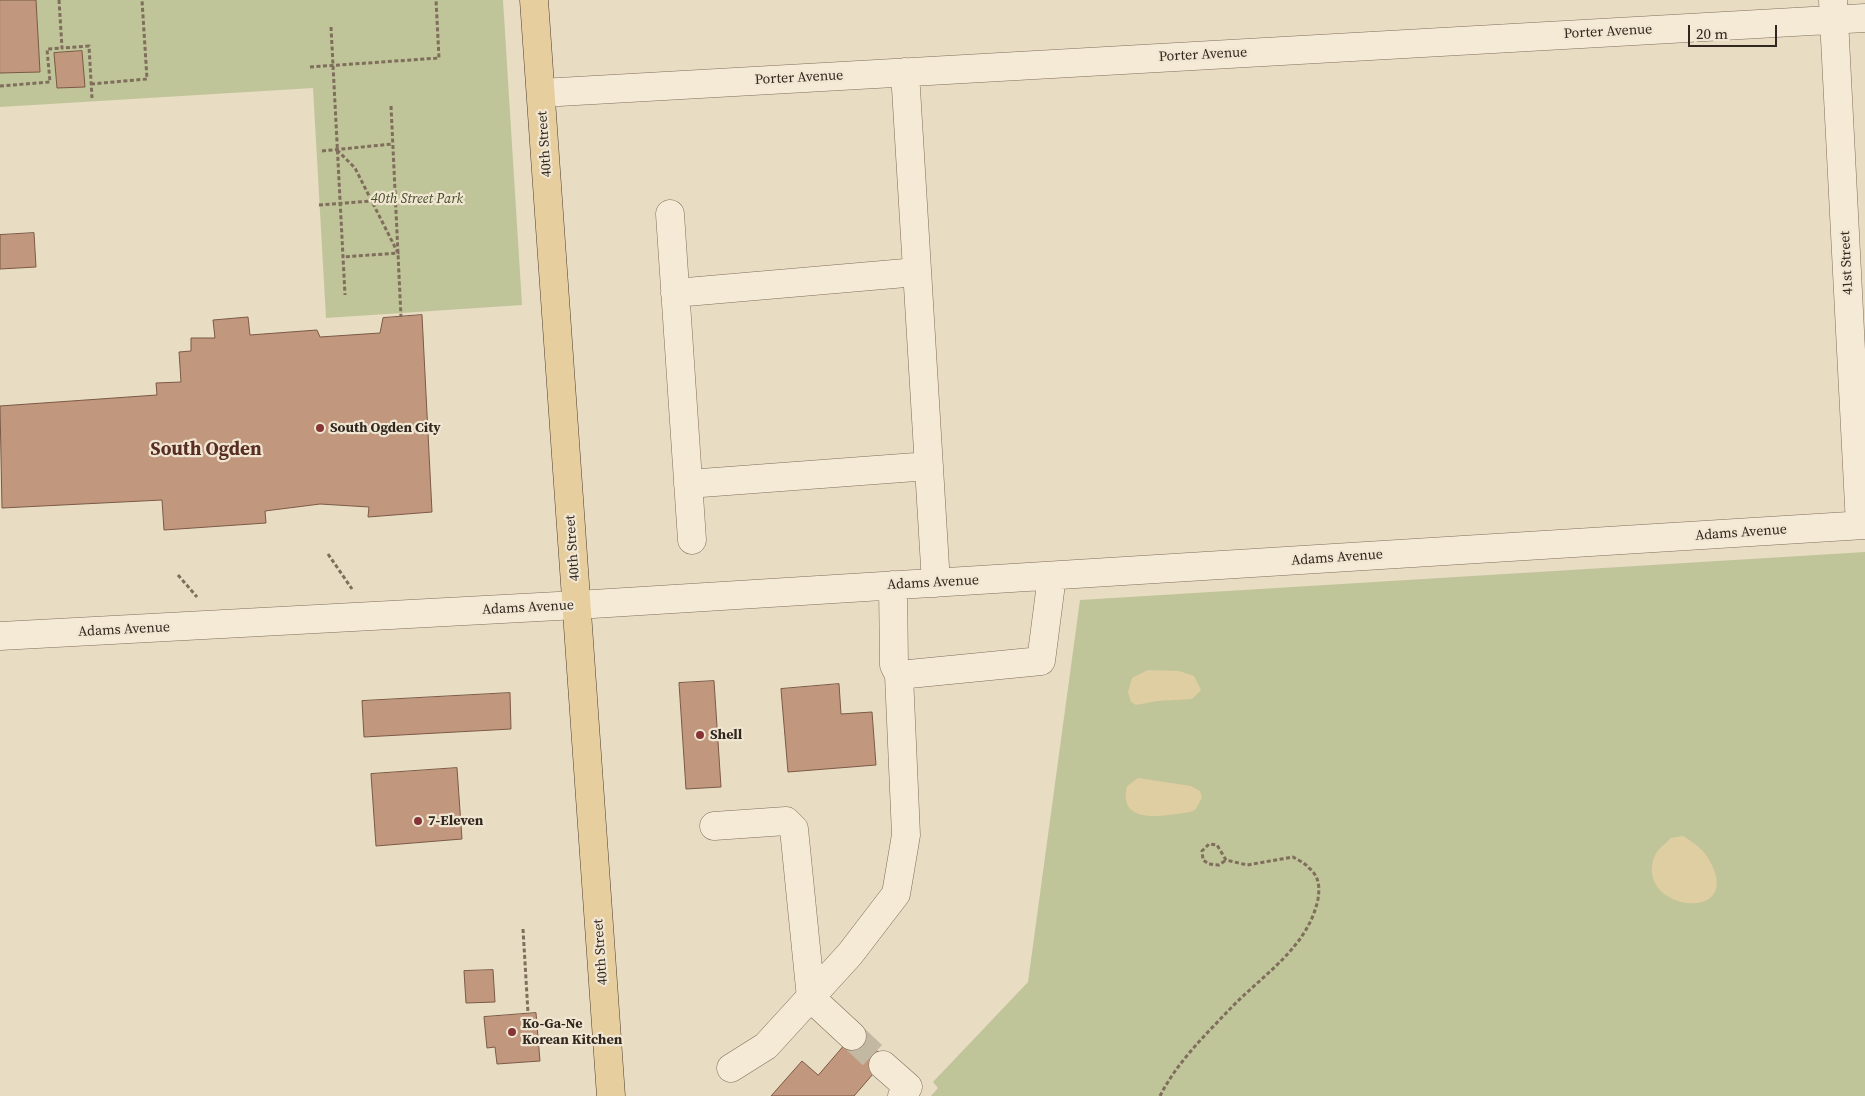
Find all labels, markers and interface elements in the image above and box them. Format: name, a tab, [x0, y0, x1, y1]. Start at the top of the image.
scale bar	[1690, 15, 1779, 47]
street label: Porter Avenue	[1563, 21, 1653, 43]
text: 20 m	[1696, 23, 1728, 44]
street label: Porter Avenue	[1158, 44, 1248, 66]
street label: Porter Avenue	[754, 67, 844, 89]
street label: 40th Street	[534, 110, 556, 178]
park label: 40th Street Park	[371, 191, 463, 207]
street label: 41st Street	[1837, 231, 1857, 295]
place label: South Ogden City	[330, 420, 441, 436]
marker: South Ogden City	[314, 422, 326, 434]
district label: South Ogden	[150, 439, 262, 461]
street label: 40th Street	[562, 514, 584, 582]
street label: Adams Avenue	[1695, 521, 1787, 545]
street label: Adams Avenue	[1291, 546, 1383, 570]
street label: Adams Avenue	[887, 572, 979, 594]
street label: Adams Avenue	[482, 597, 574, 619]
street label: Adams Avenue	[78, 619, 170, 641]
place label: Shell	[710, 727, 742, 743]
marker: Shell	[694, 729, 706, 741]
place label: 7-Eleven	[428, 813, 483, 829]
marker: 7-Eleven	[412, 815, 424, 827]
street label: 40th Street	[590, 918, 612, 986]
place label: Ko-Ga-Ne Korean Kitchen	[522, 1016, 622, 1048]
marker: Ko-Ga-Ne Korean Kitchen	[506, 1026, 518, 1038]

